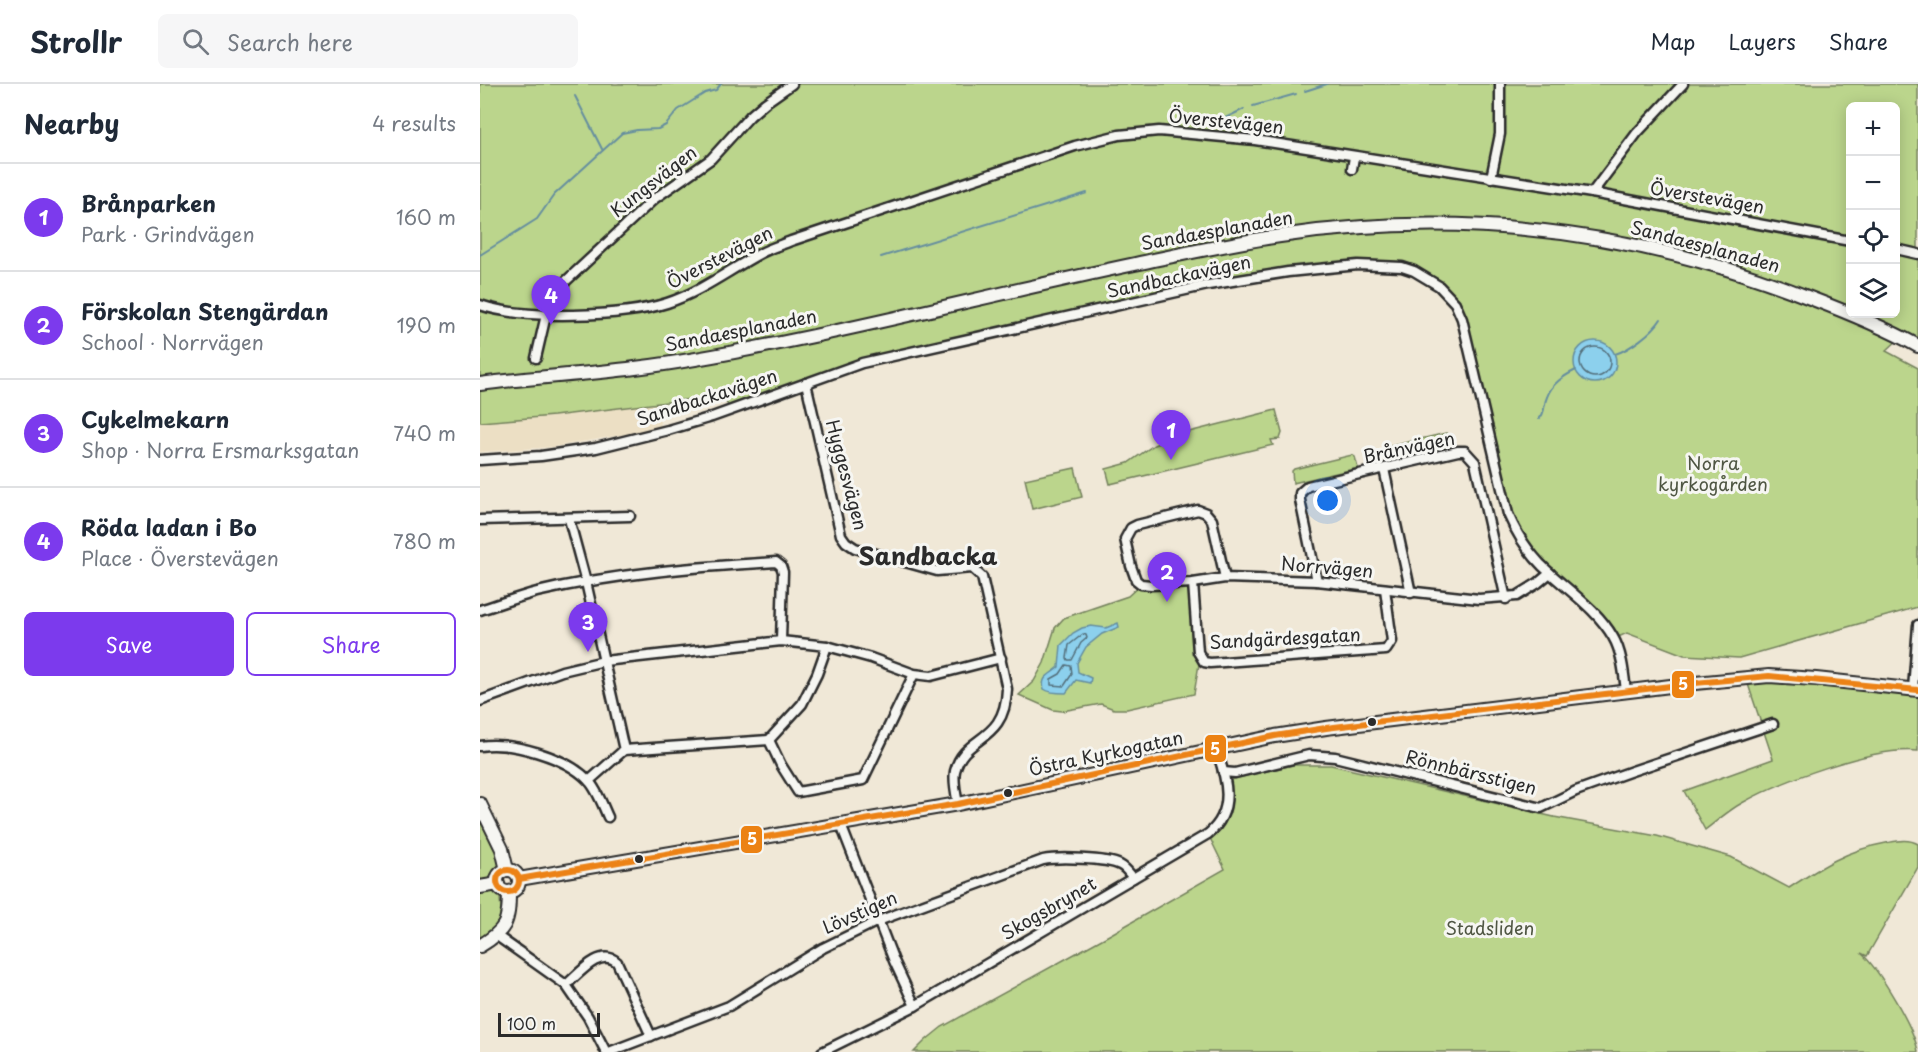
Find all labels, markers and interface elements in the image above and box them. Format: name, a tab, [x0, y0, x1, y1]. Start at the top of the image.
search box	[158, 14, 578, 68]
text: Strollr	[30, 20, 122, 63]
icon: search	[179, 25, 212, 58]
text: Search here	[227, 25, 353, 58]
text: Map	[1651, 25, 1695, 57]
text: Layers	[1728, 25, 1796, 57]
text: Share	[1829, 25, 1888, 57]
street label: Överstevägen	[1167, 101, 1285, 140]
map controls	[1846, 102, 1900, 318]
button: +	[1846, 102, 1900, 156]
text: Nearby	[24, 104, 119, 143]
text: 4 results	[372, 108, 456, 138]
street label: Kungsvägen	[604, 138, 702, 223]
button: −	[1846, 156, 1900, 210]
street label: Överstevägen	[1648, 173, 1767, 220]
text: Brånparken	[81, 186, 216, 219]
text: 1	[39, 202, 48, 232]
text: 160 m	[396, 202, 456, 232]
street label: Sandaesplanaden	[1139, 203, 1295, 256]
button: locate	[1846, 210, 1900, 264]
street label: Sandaesplanaden	[1628, 213, 1783, 278]
street label: Överstevägen	[662, 218, 777, 295]
text: Park · Grindvägen	[81, 219, 255, 249]
street label: Sandbackavägen	[1104, 247, 1253, 304]
button: layers	[1846, 264, 1900, 318]
pin: 4	[532, 276, 570, 325]
text: Förskolan Stengärdan	[81, 294, 329, 327]
street label: Sandaesplanaden	[663, 302, 819, 357]
text: 2	[36, 310, 51, 340]
text: 190 m	[397, 310, 456, 340]
text: School · Norrvägen	[81, 327, 264, 357]
street label: Sandbackavägen	[633, 361, 780, 432]
text: Cykelmekarn	[81, 402, 229, 435]
pin: 1	[1152, 410, 1190, 460]
street label: Hyggesvägen	[820, 416, 875, 533]
text: 3	[37, 418, 50, 448]
text: 740 m	[393, 418, 456, 448]
street label: Brånvägen	[1360, 424, 1457, 469]
text: Shop · Norra Ersmarksgatan	[81, 435, 359, 465]
park label: Norra kyrkogården	[1658, 449, 1768, 497]
your location	[1313, 486, 1342, 515]
text: Röda ladan i Bo	[81, 510, 257, 543]
text: 4	[37, 526, 50, 556]
text: 780 m	[393, 526, 456, 556]
district label: Sandbacka	[859, 537, 998, 573]
text: Place · Överstevägen	[81, 543, 279, 573]
street label: Norrvägen	[1280, 549, 1374, 584]
pin: 2	[1148, 552, 1186, 602]
pin: 3	[568, 602, 608, 652]
button: Save	[24, 612, 234, 676]
button: Share	[246, 612, 456, 676]
street label: Sandgärdesgatan	[1209, 620, 1361, 655]
line badge: 5	[1671, 670, 1695, 699]
text: 5	[1678, 671, 1688, 695]
unlabelled marker	[1366, 716, 1378, 728]
street label: Östra Kyrkogatan	[1026, 723, 1185, 782]
line badge: 5	[1204, 734, 1227, 763]
text: 5	[1210, 736, 1220, 760]
street label: Rönnbärsstigen	[1403, 742, 1540, 801]
unlabelled marker	[1002, 787, 1014, 799]
line badge: 5	[740, 825, 763, 854]
text: 5	[747, 826, 757, 850]
unlabelled marker	[633, 853, 645, 865]
street label: Skogsbrynet	[996, 869, 1101, 946]
street label: Lövstigen	[818, 883, 901, 940]
park label: Stadsliden	[1446, 914, 1534, 941]
scale bar	[498, 1010, 600, 1038]
text: 100 m	[507, 1011, 556, 1035]

